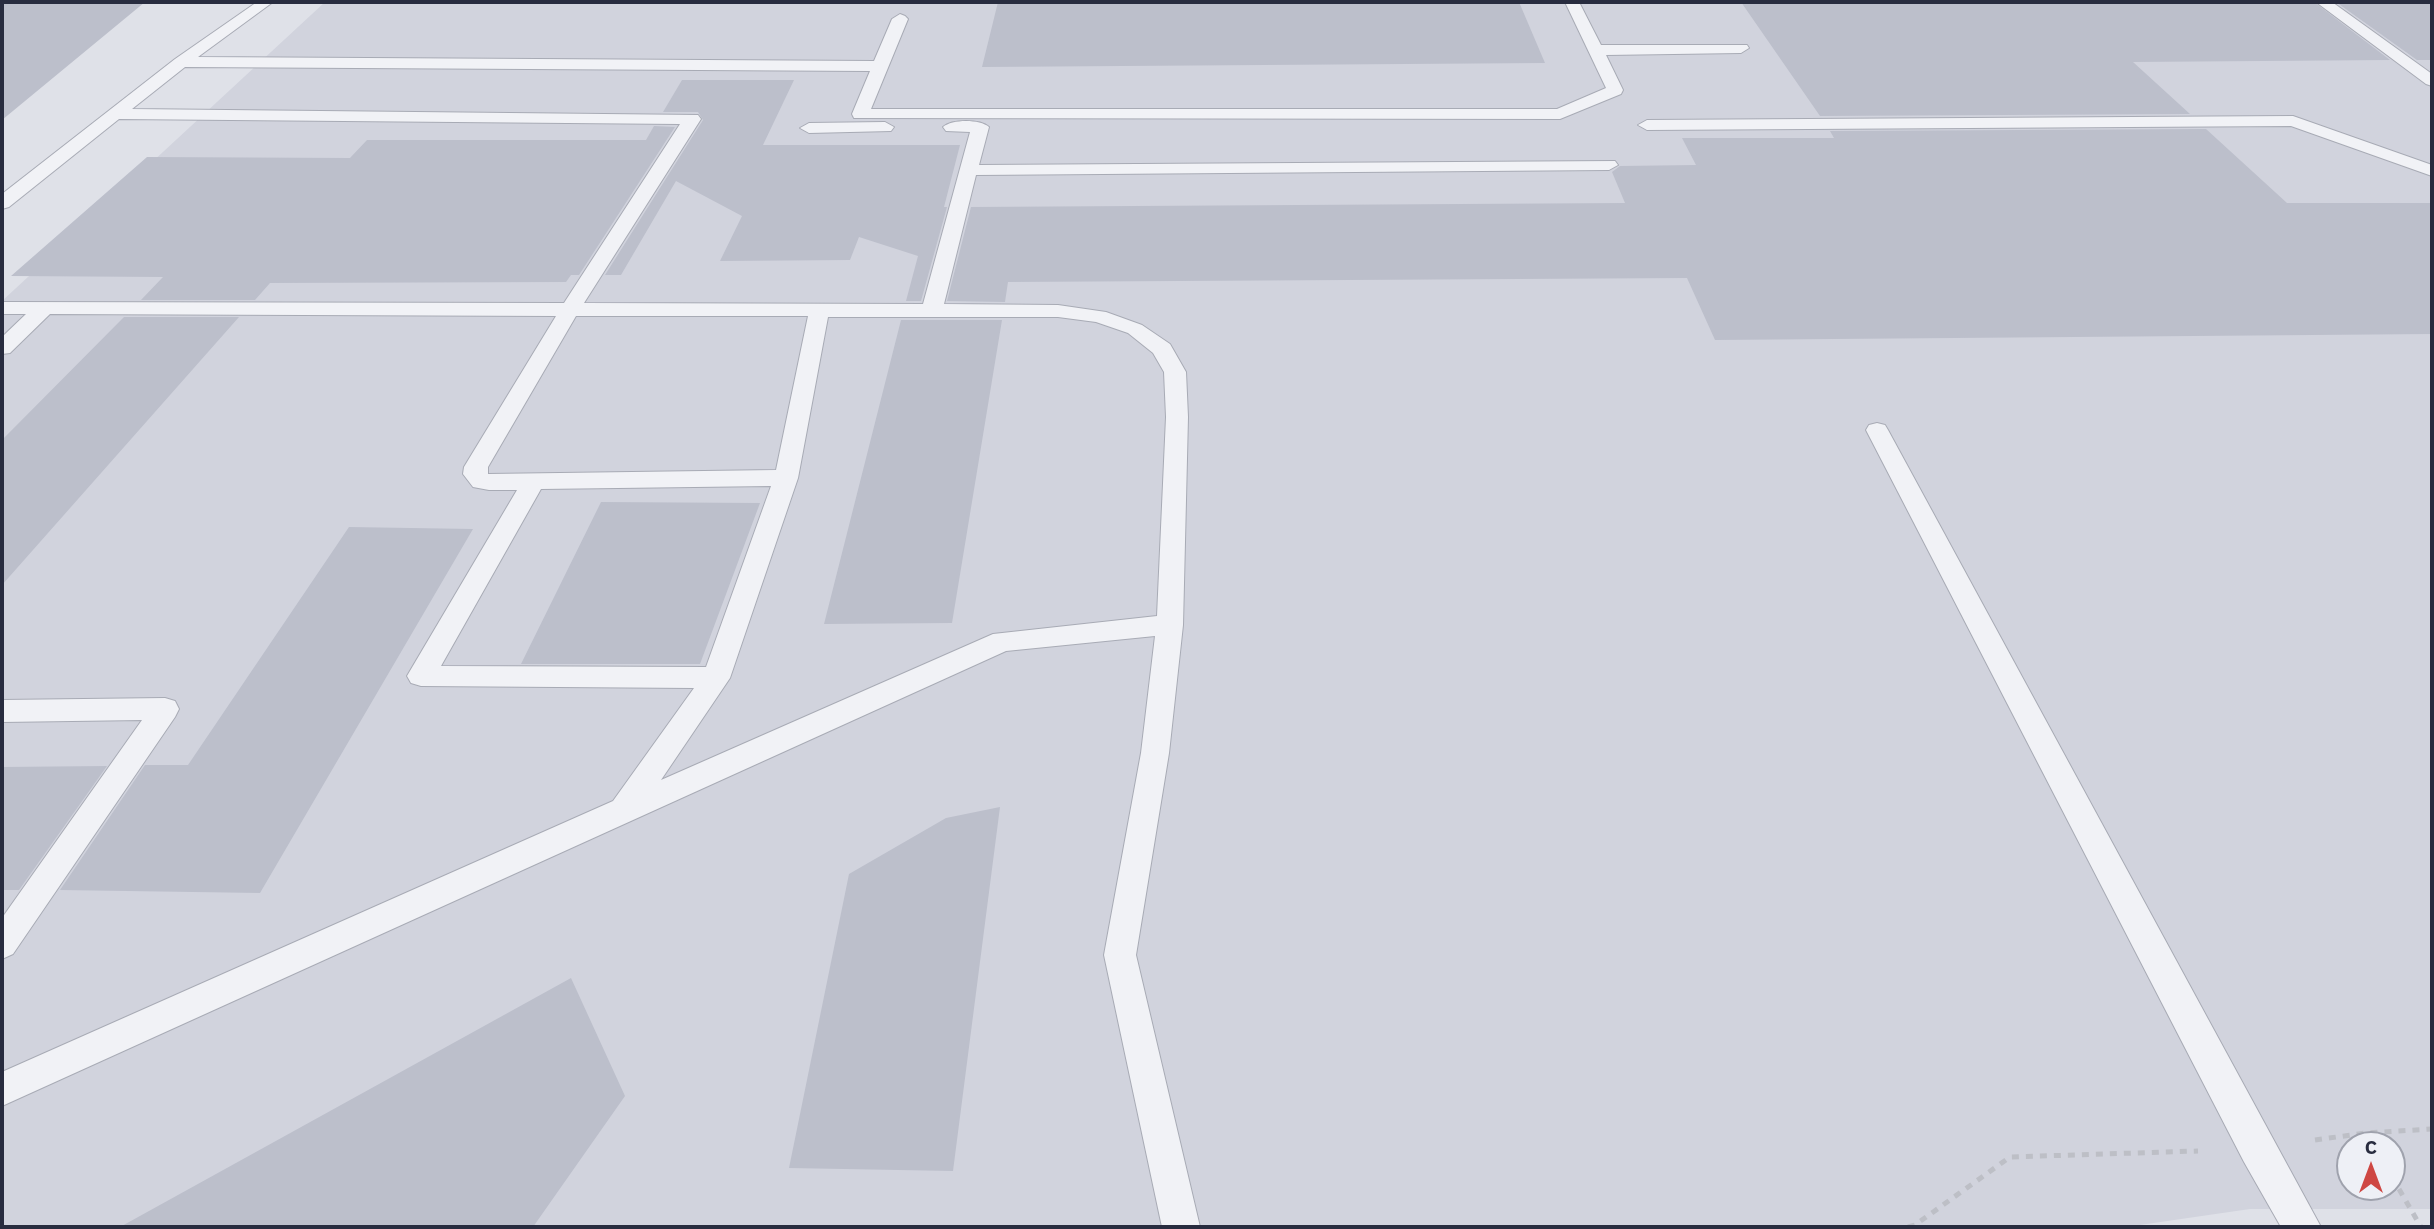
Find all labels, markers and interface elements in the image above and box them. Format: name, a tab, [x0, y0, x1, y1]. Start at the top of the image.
north arrow	[2336, 1131, 2406, 1201]
text: С	[2365, 1135, 2377, 1159]

